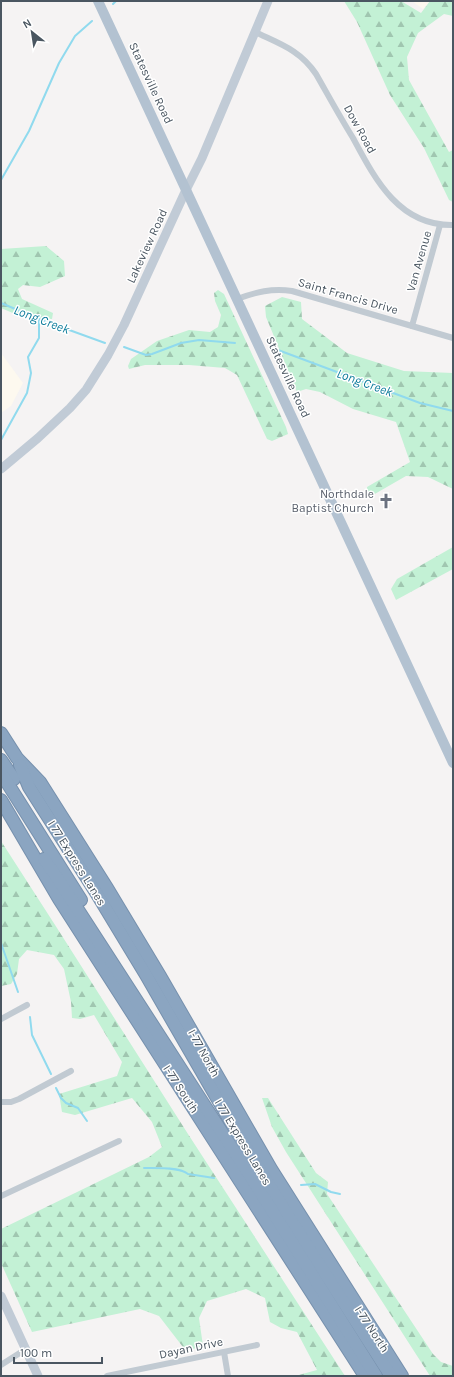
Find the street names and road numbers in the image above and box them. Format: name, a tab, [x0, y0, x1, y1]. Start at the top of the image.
street label: Statesville Road	[126, 40, 176, 126]
street label: Dow Road	[341, 102, 379, 156]
street label: Lakeview Road	[124, 207, 170, 285]
street label: Van Avenue	[404, 229, 434, 293]
street label: Saint Francis Drive	[296, 275, 400, 317]
street label: Statesville Road	[263, 334, 313, 420]
street label: I 77 Express Lanes	[45, 818, 109, 908]
street label: I-77 North	[185, 1027, 223, 1079]
street label: I-77 South	[160, 1062, 202, 1116]
street label: I 77 Express Lanes	[212, 1096, 274, 1188]
street label: I-77 North	[352, 1303, 392, 1355]
street label: Dayan Drive	[158, 1334, 224, 1362]

